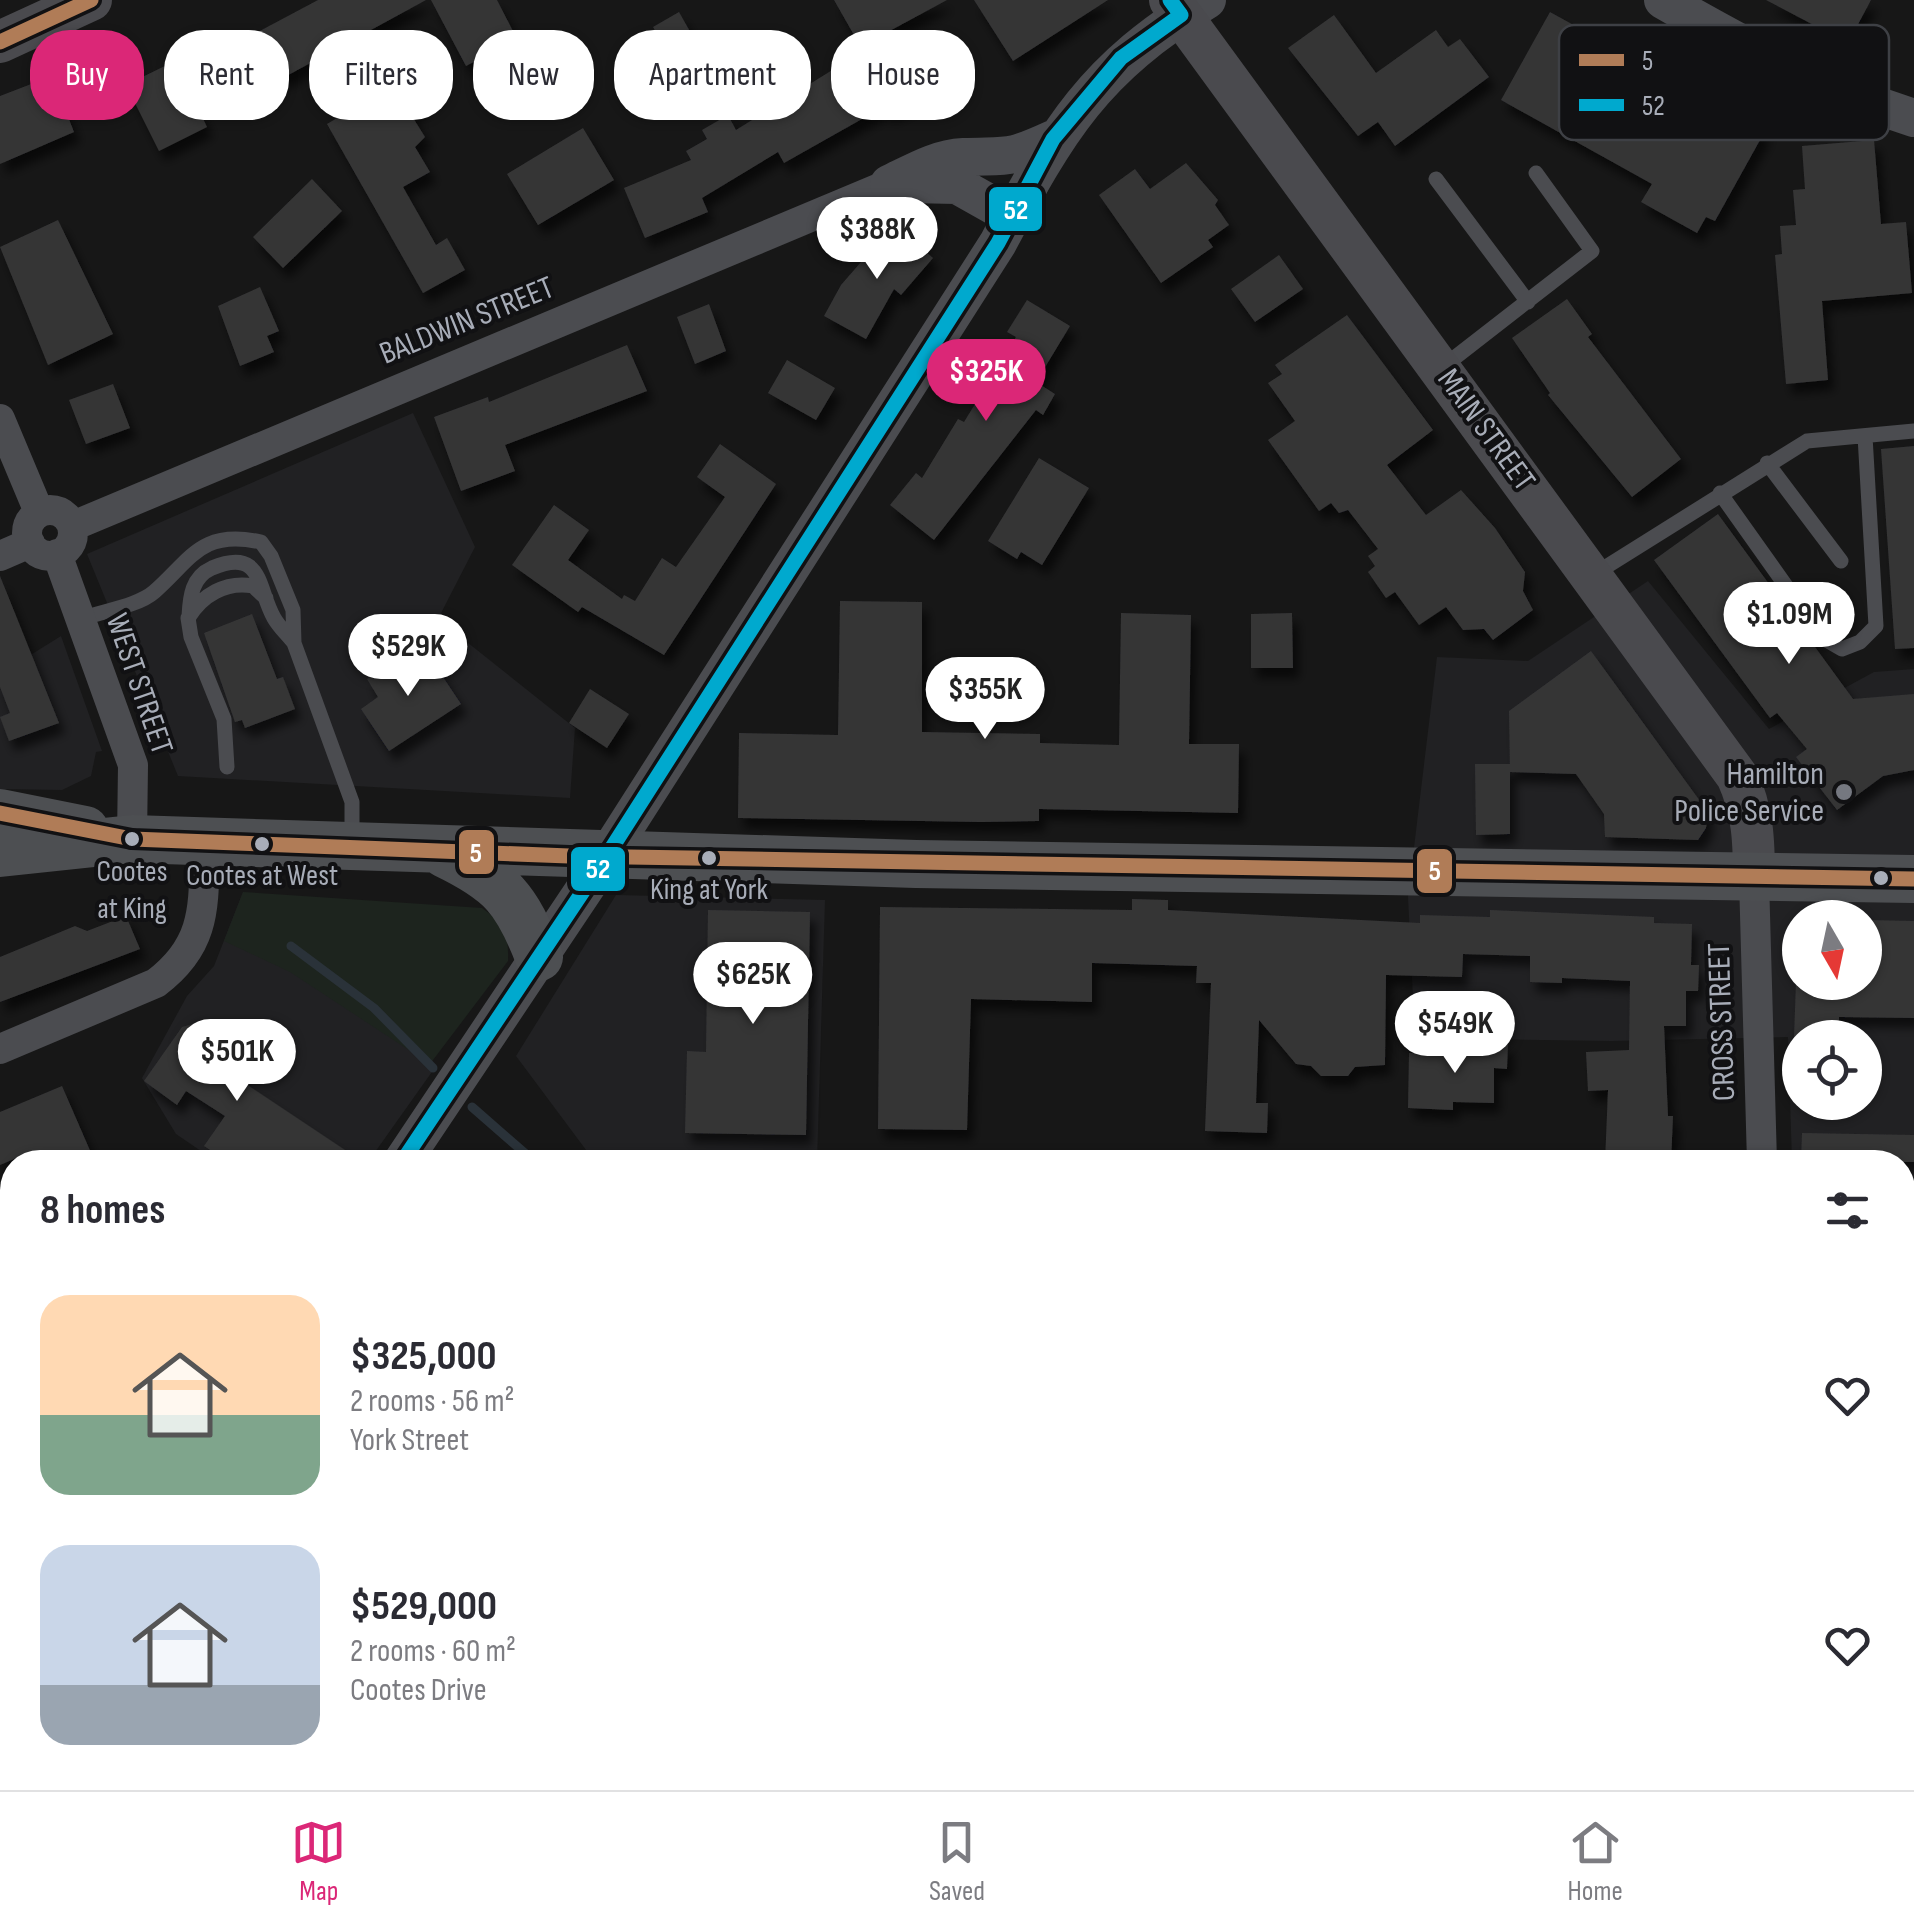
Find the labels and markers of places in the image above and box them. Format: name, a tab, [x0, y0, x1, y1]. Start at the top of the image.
pin: $388K	[807, 197, 947, 282]
pin: $325K	[916, 339, 1056, 424]
pin: $1.09M	[1708, 582, 1870, 667]
pin: $529K	[338, 614, 478, 699]
pin: $355K	[915, 657, 1055, 742]
place label: Hamilton Police Service	[1674, 755, 1824, 831]
marker: Hamilton Police Service	[1833, 781, 1855, 803]
marker: Cootes at King	[122, 829, 142, 849]
marker: Cootes at West	[252, 834, 272, 854]
marker: King at York	[699, 848, 719, 868]
place label: Cootes at King	[97, 854, 167, 927]
place label: Cootes at West	[186, 858, 338, 894]
unlabelled marker	[1871, 868, 1891, 888]
place label: King at York	[650, 872, 768, 908]
pin: $625K	[683, 942, 823, 1027]
pin: $549K	[1385, 991, 1525, 1076]
pin: $501K	[167, 1019, 307, 1104]

